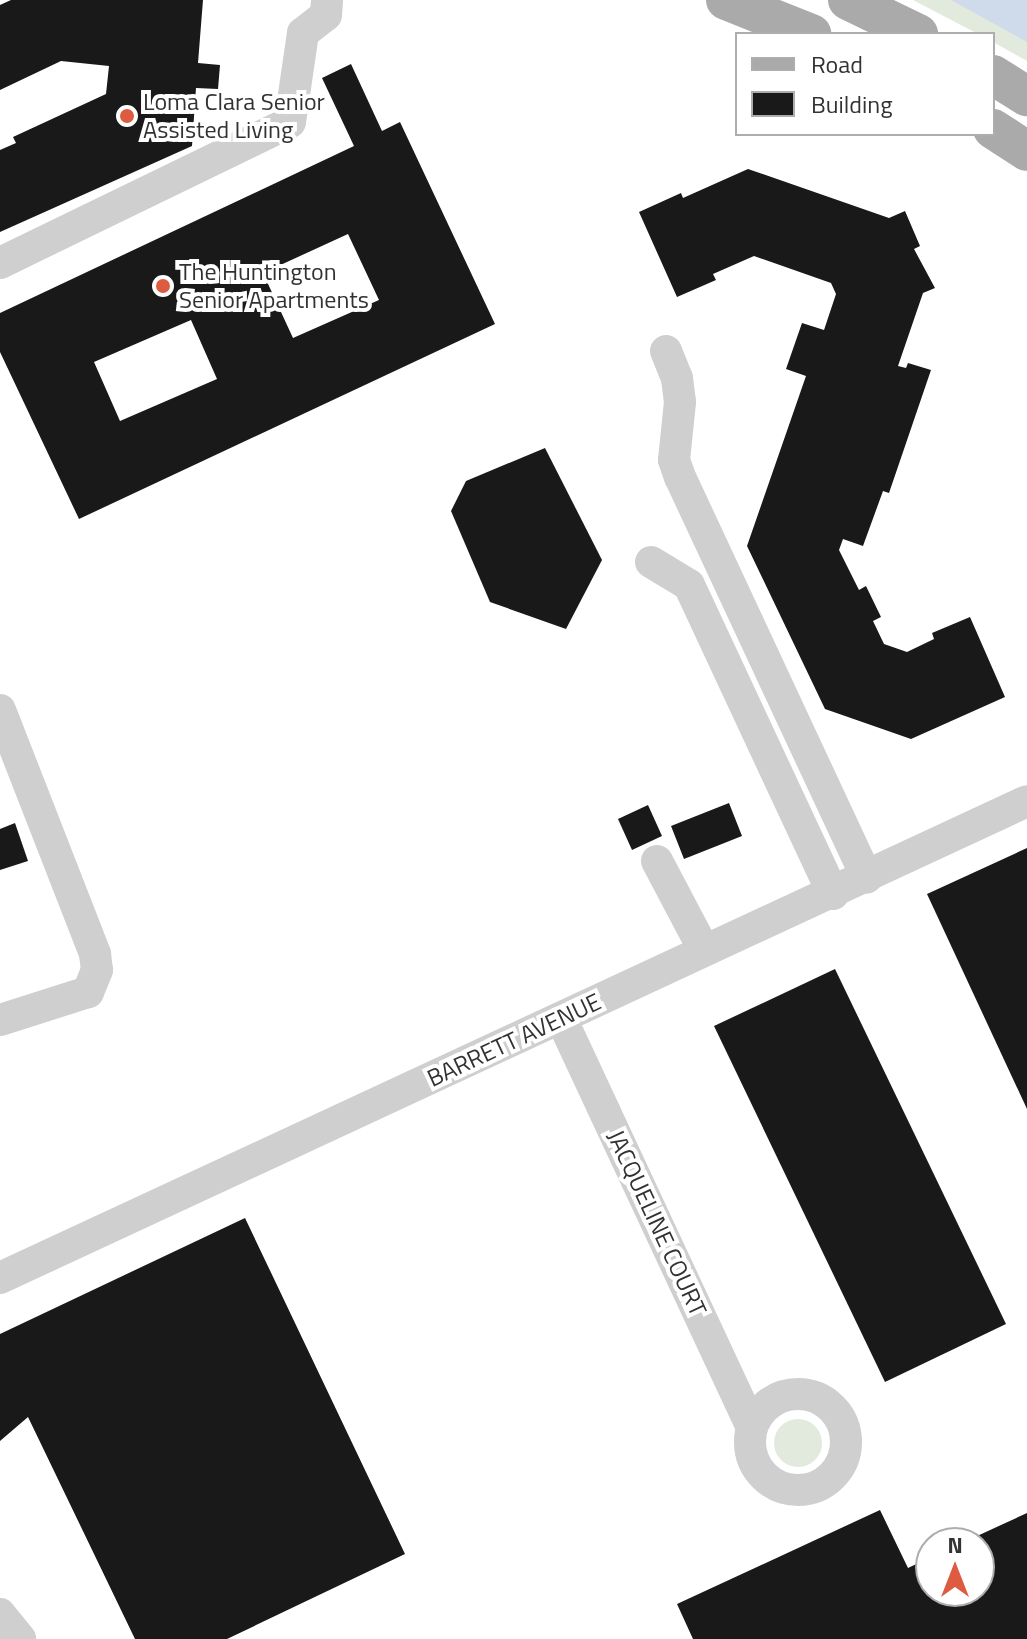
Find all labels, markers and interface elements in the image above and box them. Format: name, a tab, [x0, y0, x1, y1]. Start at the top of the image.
legend	[735, 32, 995, 136]
text: Road	[811, 46, 863, 82]
text: Building	[811, 86, 893, 122]
place label: Loma Clara Senior Assisted Living	[143, 88, 325, 144]
marker: Loma Clara Senior Assisted Living	[118, 107, 136, 125]
place label: The Huntington Senior Apartments	[179, 258, 369, 314]
marker: The Huntington Senior Apartments	[154, 277, 172, 295]
street label: BARRETT AVENUE	[423, 987, 605, 1093]
street label: JACQUELINE COURT	[601, 1125, 713, 1321]
north arrow	[915, 1527, 995, 1607]
text: N	[947, 1528, 963, 1562]

